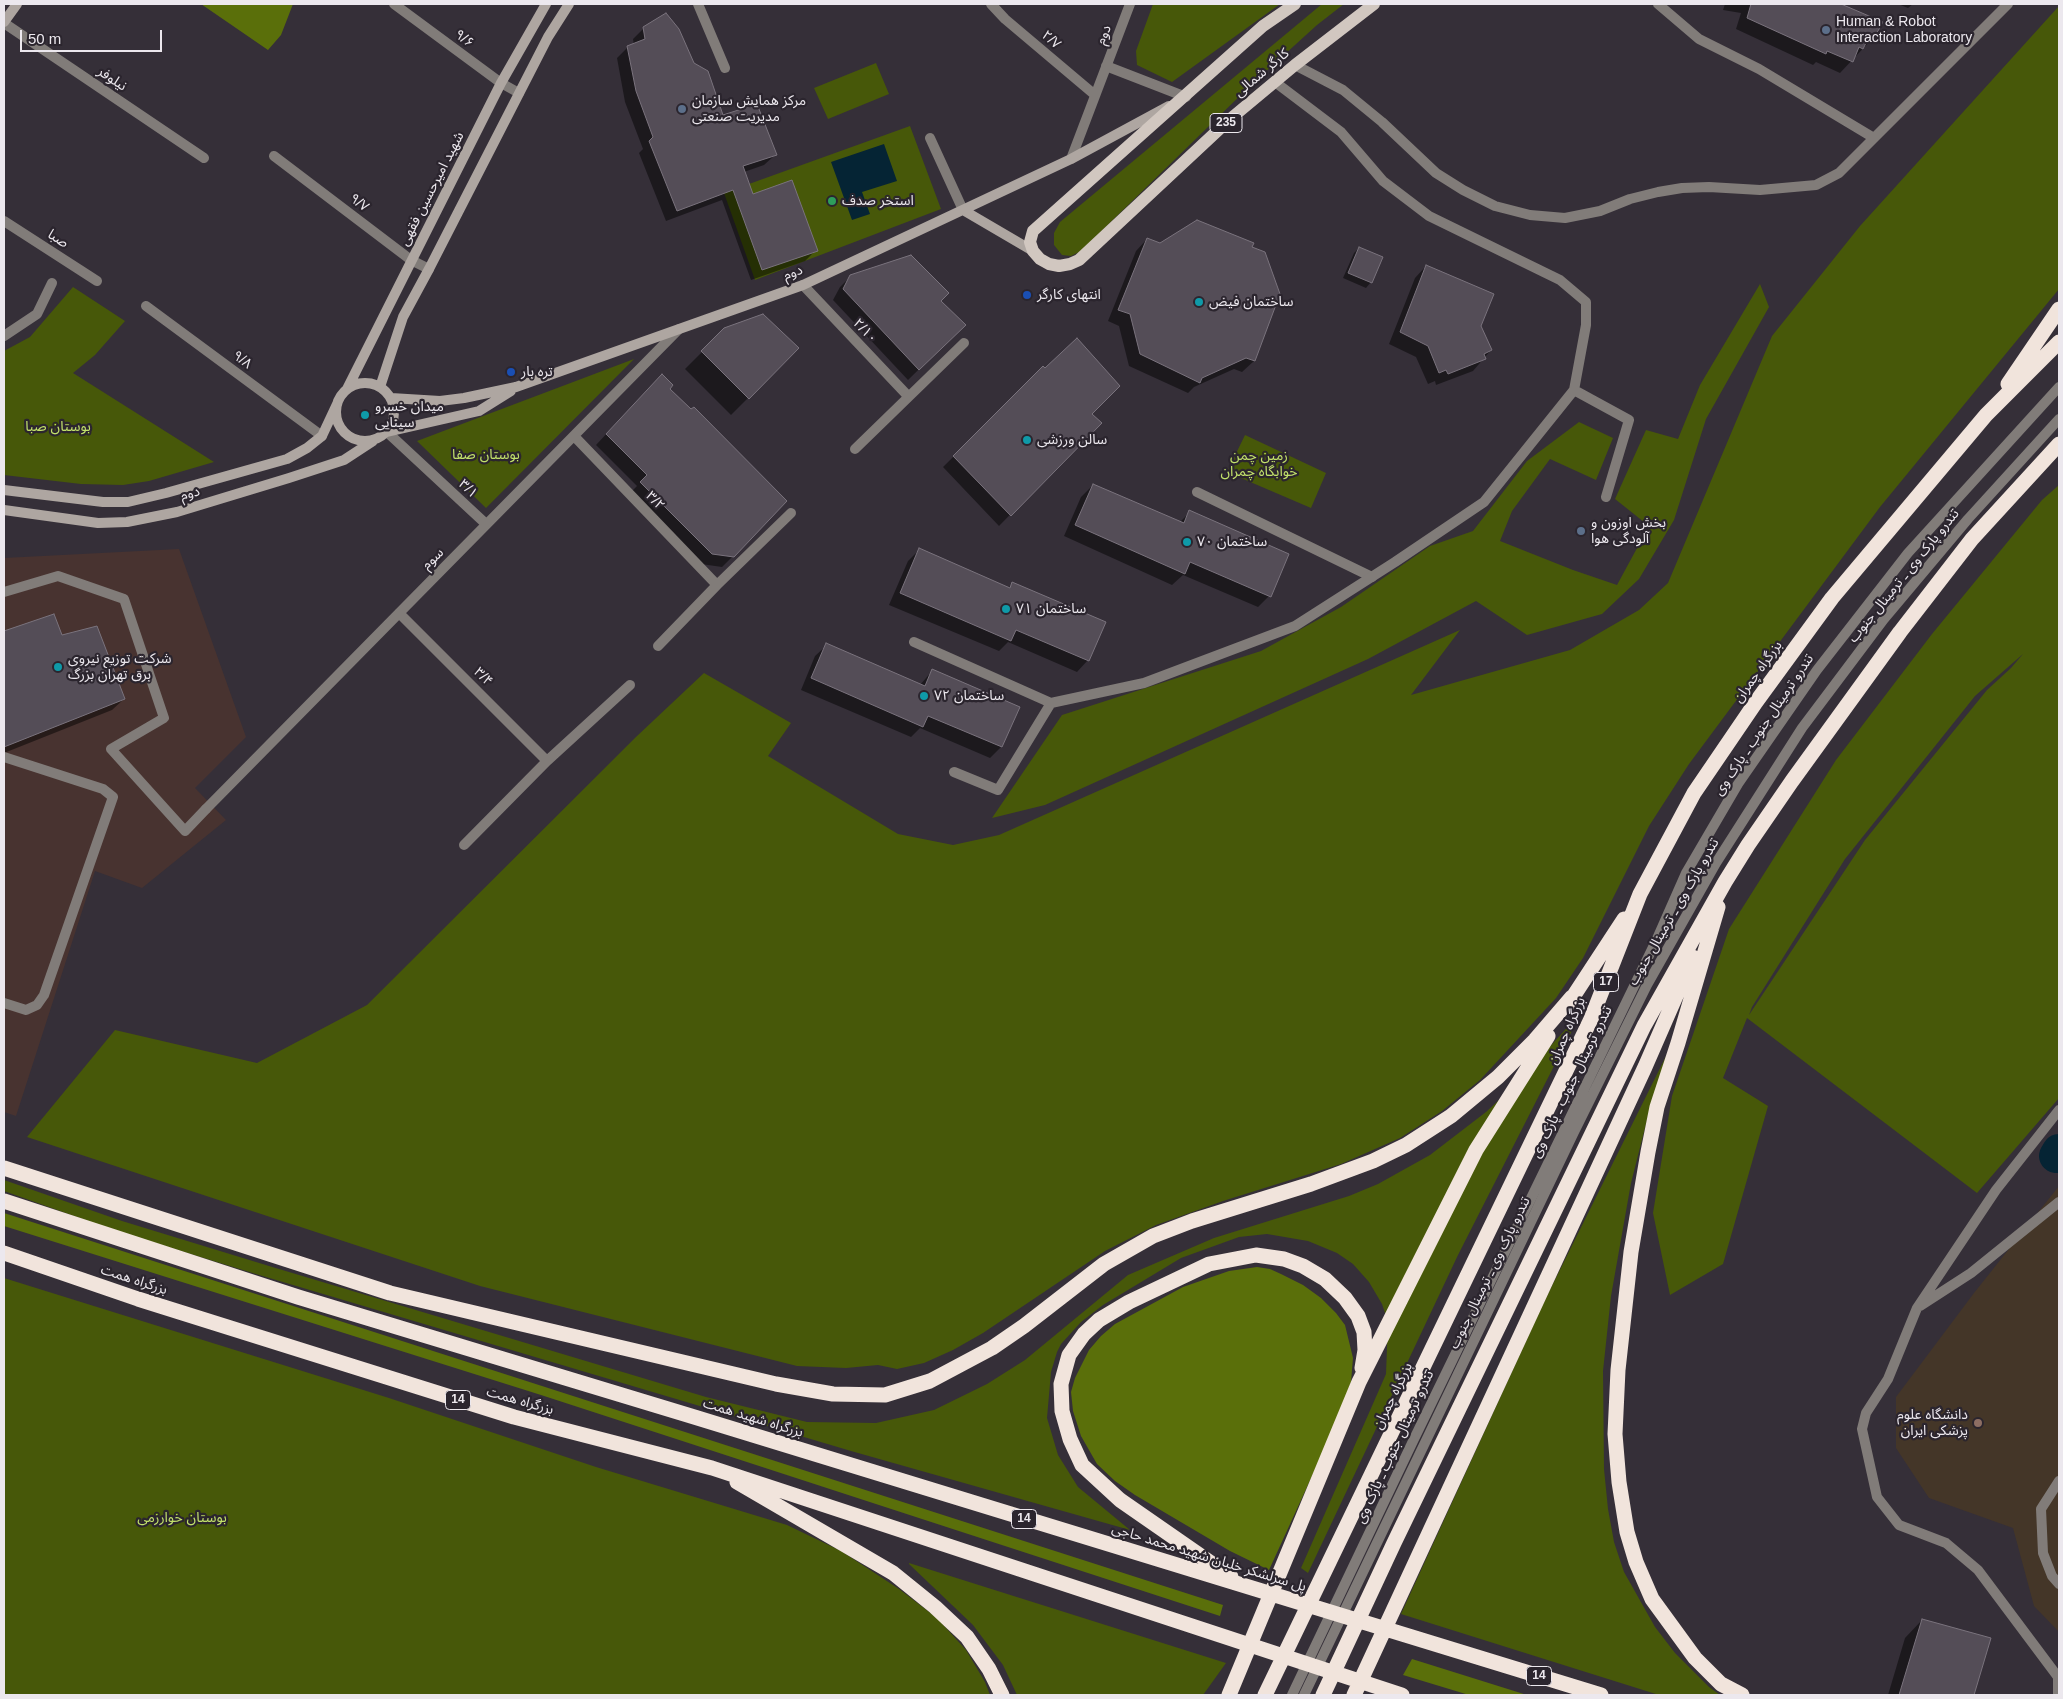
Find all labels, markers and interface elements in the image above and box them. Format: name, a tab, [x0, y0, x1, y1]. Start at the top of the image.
place label: Human & Robot Interaction Laboratory	[1836, 14, 1972, 46]
scale bar	[22, 20, 165, 52]
street label: دوم	[1093, 23, 1115, 47]
marker: Human & Robot Interaction Laboratory	[1820, 24, 1832, 36]
street label: ۹/۶	[451, 26, 477, 52]
street label: ۲/۷	[1038, 27, 1064, 53]
text: 50 m	[28, 30, 61, 47]
street label: کارگر شمالی	[1231, 45, 1293, 101]
street label: نیلوفر	[94, 63, 130, 95]
place label: مرکز همایش سازمان مدیریت صنعتی	[692, 93, 806, 125]
marker: مرکز همایش سازمان مدیریت صنعتی	[676, 103, 688, 115]
road number: 235	[1210, 114, 1242, 132]
street label: شهید امیرحسین فقهی	[396, 129, 468, 249]
street label: ۹/۷	[346, 190, 372, 216]
place label: استخر صدف	[842, 193, 914, 209]
marker: استخر صدف	[826, 195, 838, 207]
street label: صبا	[44, 226, 72, 252]
street label: دوم	[781, 262, 805, 284]
place label: انتهای کارگر	[1037, 287, 1101, 303]
marker: انتهای کارگر	[1021, 289, 1033, 301]
place label: ساختمان فیض	[1209, 294, 1294, 310]
marker: ساختمان فیض	[1193, 296, 1205, 308]
street label: ۲/۱۰	[849, 315, 881, 347]
street label: ۹/۸	[229, 347, 255, 373]
place label: تره بار	[521, 364, 553, 380]
marker: تره بار	[505, 366, 517, 378]
place label: میدان خسرو سینایی	[375, 399, 444, 432]
marker: میدان خسرو سینایی	[359, 409, 371, 421]
park label: بوستان صبا	[25, 419, 91, 435]
place label: سالن ورزشی	[1037, 432, 1107, 448]
marker: سالن ورزشی	[1021, 434, 1033, 446]
park label: بوستان صفا	[452, 447, 520, 463]
park label: زمین چمن خوابگاه چمران	[1220, 448, 1298, 481]
street label: ۳/۱	[455, 476, 481, 502]
street label: دوم	[178, 483, 202, 505]
street label: ۳/۲	[642, 488, 668, 514]
street label: تندرو پارک وی ـ ترمینال جنوب	[1845, 506, 1963, 646]
place label: بخش اوزون و آلودگی هوا	[1591, 515, 1666, 548]
marker: بخش اوزون و آلودگی هوا	[1575, 525, 1587, 537]
place label: ساختمان ۷۰	[1197, 534, 1267, 550]
marker: ساختمان ۷۰	[1181, 536, 1193, 548]
street label: سوم	[418, 544, 448, 574]
place label: ساختمان ۷۱	[1016, 601, 1086, 617]
marker: ساختمان ۷۱	[1000, 603, 1012, 615]
street label: بزرگراه چمران	[1730, 638, 1786, 706]
place label: شرکت توزیع نیروی برق تهران بزرگ	[68, 651, 171, 684]
street label: تندرو ترمینال جنوب ـ پارک وی	[1710, 651, 1818, 799]
marker: شرکت توزیع نیروی برق تهران بزرگ	[52, 661, 64, 673]
street label: ۳/۴	[470, 664, 496, 690]
place label: ساختمان ۷۲	[934, 688, 1004, 704]
marker: ساختمان ۷۲	[918, 690, 930, 702]
street label: تندرو پارک وی ـ ترمینال جنوب	[1625, 835, 1723, 989]
road number: 17	[1594, 972, 1618, 992]
street label: بزرگراه چمران	[1545, 995, 1589, 1067]
street label: تندرو ترمینال جنوب ـ پارک وی	[1528, 1003, 1616, 1161]
street label: تندرو پارک وی ـ ترمینال جنوب	[1446, 1194, 1534, 1352]
street label: بزرگراه همت	[99, 1261, 169, 1299]
street label: بزرگراه چمران	[1370, 1360, 1416, 1432]
street label: تندرو ترمینال جنوب ـ پارک وی	[1352, 1368, 1438, 1526]
street label: بزرگراه همت	[484, 1383, 556, 1419]
road number: 14	[446, 1390, 470, 1410]
street label: بزرگراه شهید همت	[701, 1395, 805, 1441]
place label: دانشگاه علوم پزشکی ایران	[1897, 1407, 1968, 1440]
marker: دانشگاه علوم پزشکی ایران	[1972, 1417, 1984, 1429]
park label: بوستان خوارزمی	[137, 1510, 227, 1526]
road number: 14	[1012, 1510, 1036, 1528]
street label: پل سرلشکر خلبان شهید محمد حاجی	[1110, 1520, 1308, 1596]
road number: 14	[1526, 1666, 1552, 1685]

